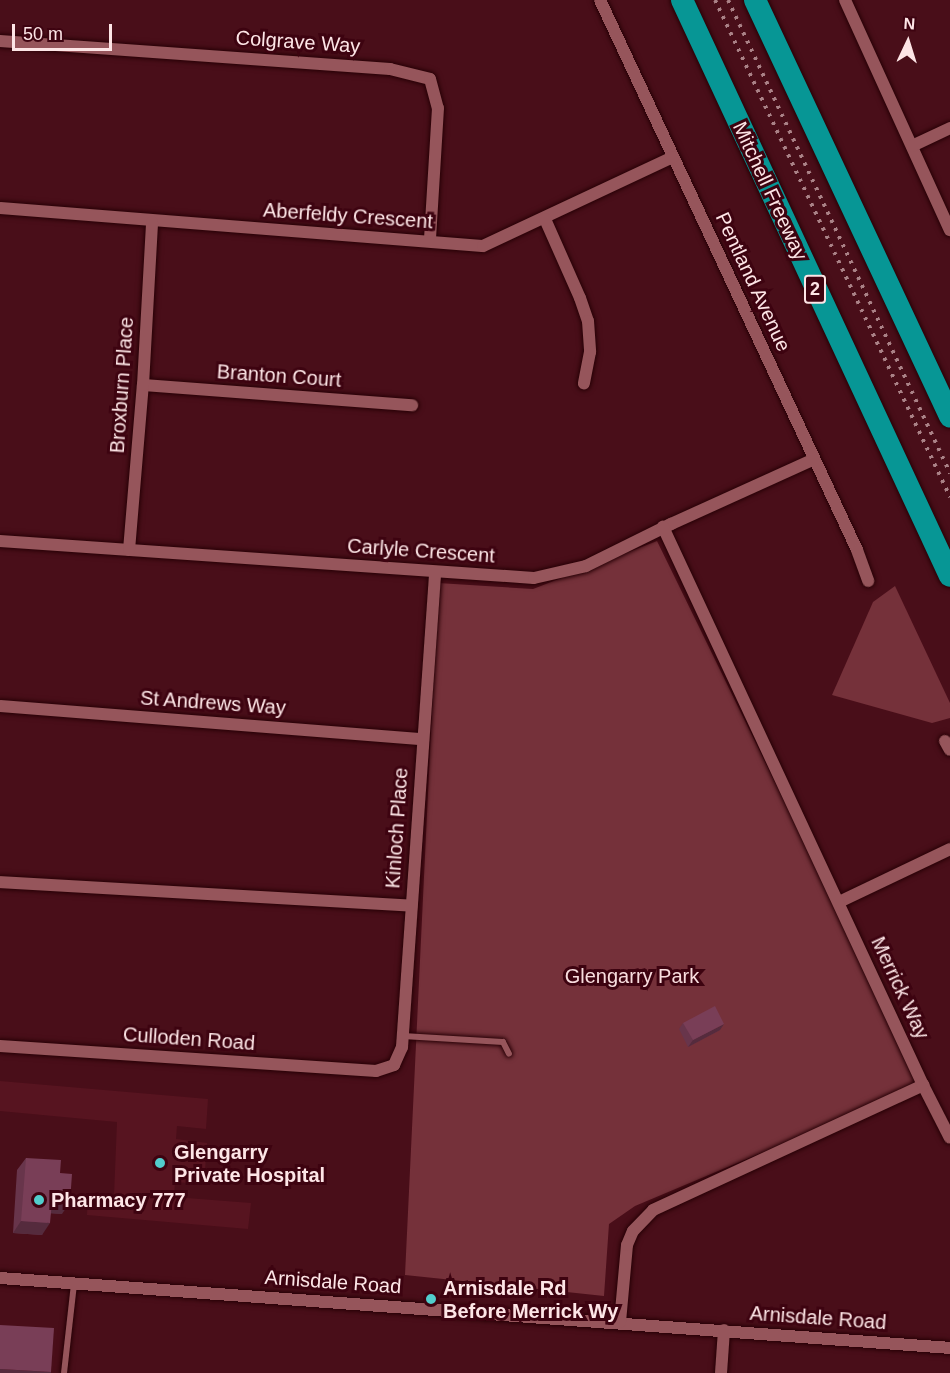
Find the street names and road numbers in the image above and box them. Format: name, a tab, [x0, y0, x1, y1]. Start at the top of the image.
street label: Colgrave Way	[235, 26, 361, 58]
street label: Mitchell Freeway	[727, 118, 813, 264]
street label: Aberfeldy Crescent	[262, 198, 434, 234]
street label: Pentland Avenue	[710, 208, 796, 356]
road number: 2	[803, 274, 827, 304]
street label: Broxburn Place	[105, 316, 139, 454]
street label: Branton Court	[216, 360, 342, 392]
street label: Carlyle Crescent	[346, 534, 496, 568]
street label: St Andrews Way	[139, 686, 287, 720]
street label: Kinloch Place	[381, 767, 413, 889]
street label: Merrick Way	[866, 933, 934, 1043]
street label: Culloden Road	[122, 1022, 256, 1056]
street label: Arnisdale Road	[264, 1265, 402, 1299]
street label: Arnisdale Road	[749, 1301, 887, 1335]

